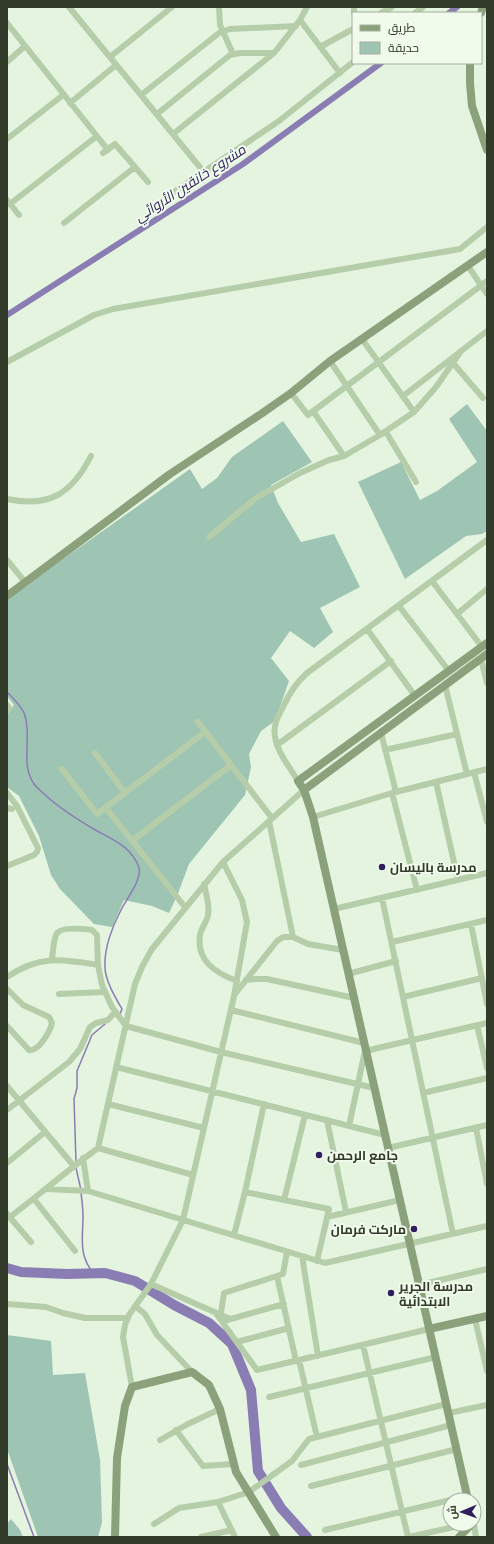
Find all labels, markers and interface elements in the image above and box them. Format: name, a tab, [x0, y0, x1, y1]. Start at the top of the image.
legend	[352, 12, 482, 64]
text: طريق	[388, 21, 416, 35]
text: حديقة	[388, 41, 419, 55]
water label: مشروع خانقين الأروائي	[131, 141, 252, 228]
place label: مدرسة بالیسان	[390, 860, 477, 875]
marker: مدرسة بالیسان	[377, 862, 387, 872]
place label: جامع الرحمن	[327, 1148, 398, 1164]
marker: جامع الرحمن	[314, 1150, 324, 1160]
place label: مارکت فرمان	[331, 1222, 406, 1237]
marker: مارکت فرمان	[409, 1224, 419, 1234]
place label: مدرسة الجرير الابتدائية	[398, 1279, 473, 1309]
marker: مدرسة الجرير الابتدائية	[386, 1288, 396, 1298]
north arrow	[442, 1492, 482, 1532]
text: ش	[446, 1505, 459, 1520]

